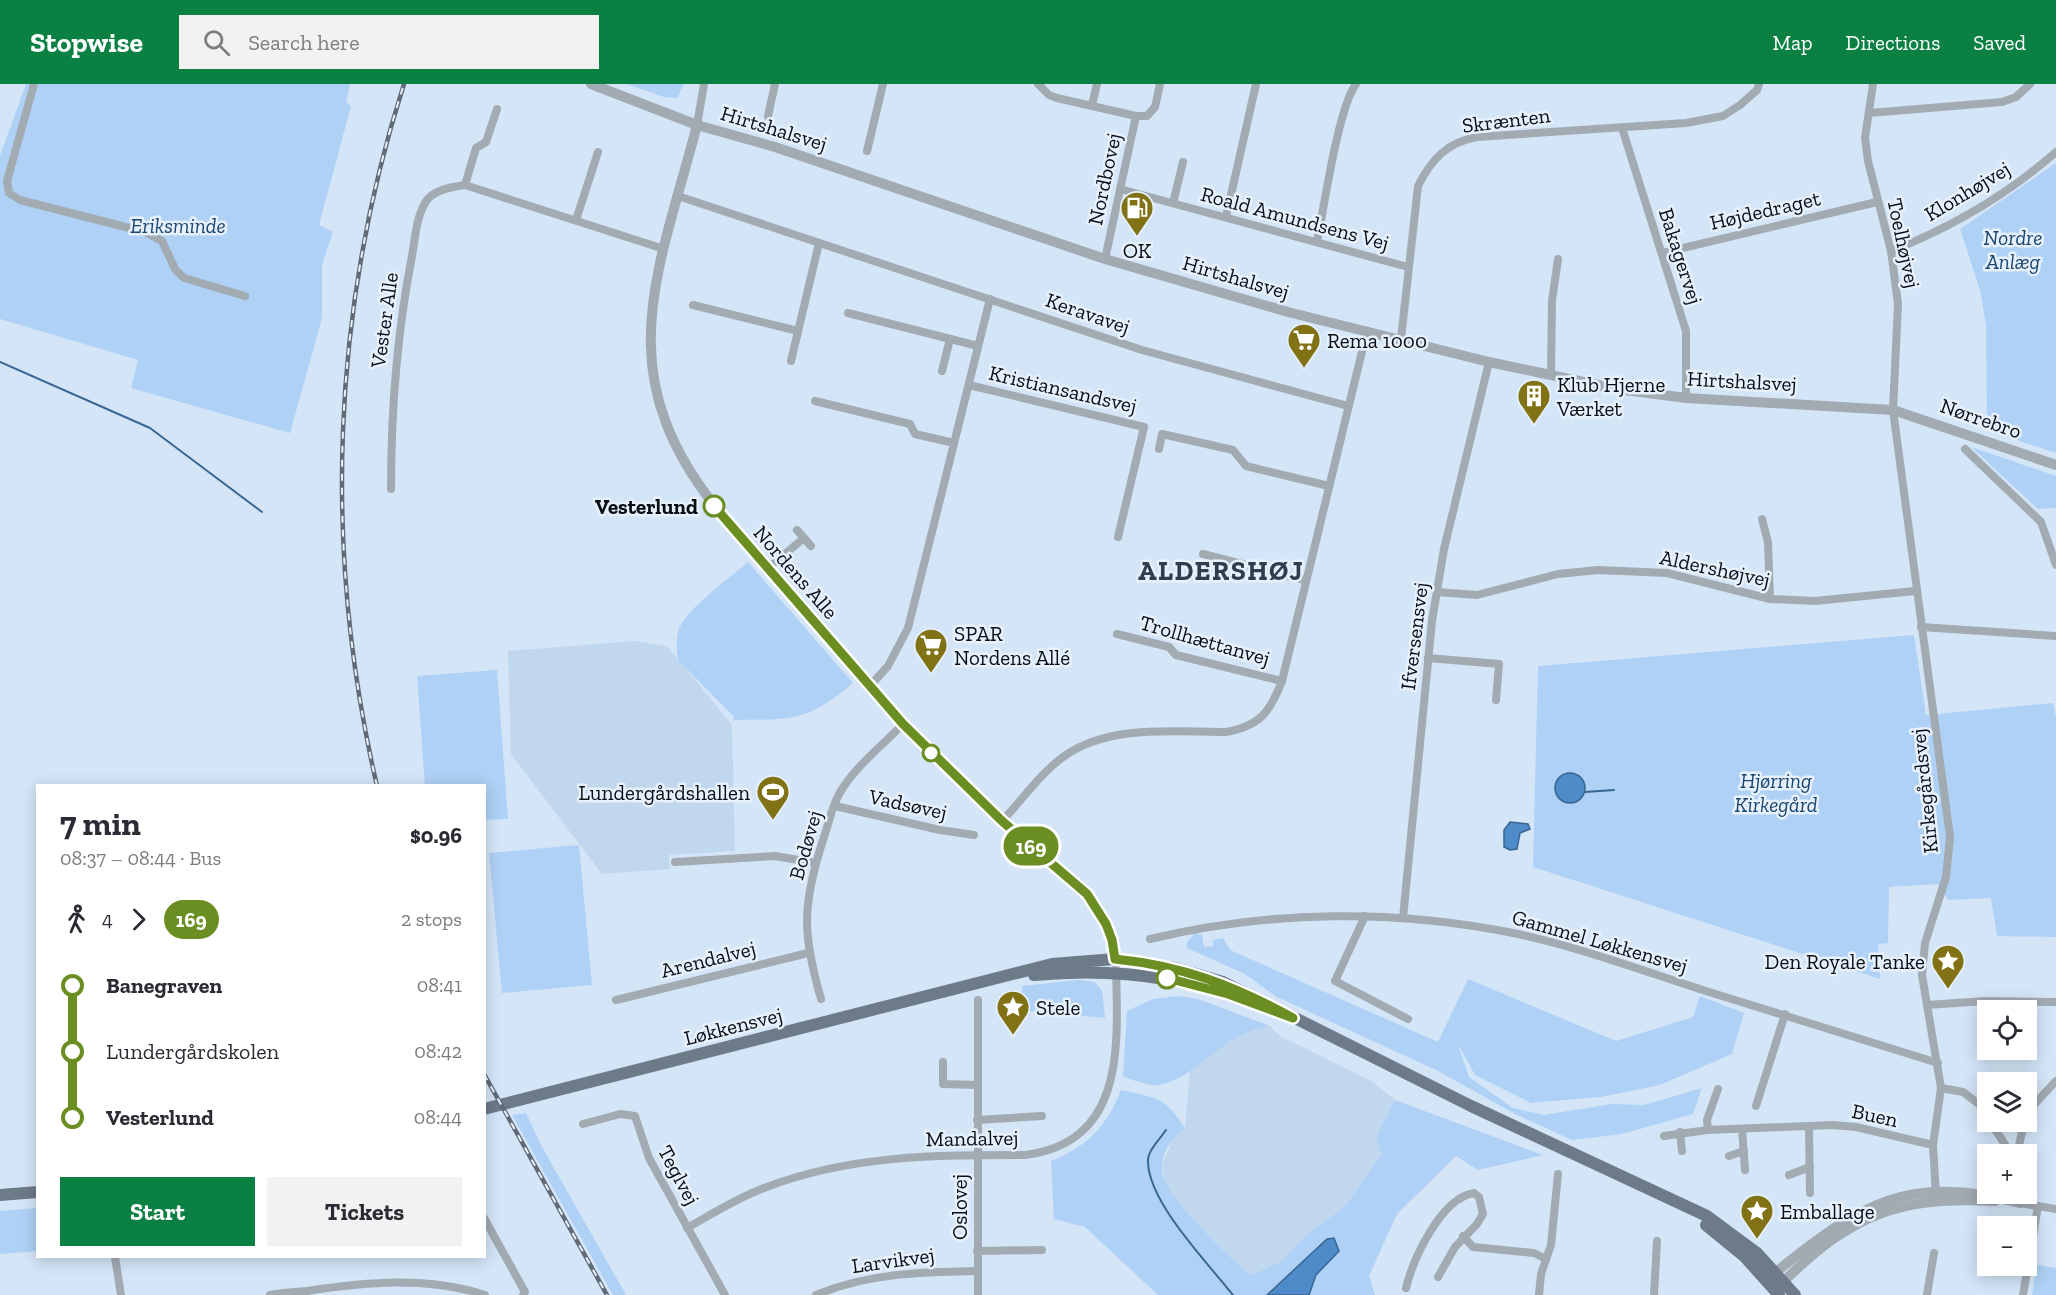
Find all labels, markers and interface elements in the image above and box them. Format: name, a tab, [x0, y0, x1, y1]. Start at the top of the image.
search box	[179, 15, 599, 69]
text: Stopwise	[30, 26, 143, 59]
icon: search	[200, 26, 233, 59]
text: Search here	[248, 29, 360, 56]
text: Map	[1773, 30, 1813, 55]
text: Directions	[1846, 30, 1940, 55]
text: Saved	[1973, 30, 2026, 55]
street label: Hirtshalsvej	[718, 100, 830, 157]
street label: Skrænten	[1461, 102, 1551, 138]
street label: Nordbovej	[1082, 131, 1127, 227]
street label: Klonhøjvej	[1920, 156, 2015, 227]
street label: Roald Amundsens Vej	[1198, 181, 1392, 256]
street label: Højdedraget	[1707, 185, 1823, 236]
fuel station icon: OK	[1119, 190, 1155, 237]
street label: Toelhøjvej	[1881, 196, 1926, 290]
street label: Bakagervej	[1653, 205, 1708, 308]
park label: Eriksminde	[130, 213, 226, 238]
park label: Nordre Anlæg	[1984, 225, 2042, 274]
place label: OK	[1123, 238, 1152, 263]
street label: Hirtshalsvej	[1180, 250, 1292, 305]
street label: Vester Alle	[365, 270, 403, 370]
street label: Keravavej	[1042, 287, 1133, 340]
supermarket icon: Rema 1000	[1286, 322, 1322, 369]
place label: Rema 1000	[1327, 328, 1427, 353]
street label: Kristiansandsvej	[986, 360, 1139, 419]
street label: Hirtshalsvej	[1687, 366, 1797, 397]
place label: Klub Hjerne Værket	[1556, 372, 1665, 421]
building icon: Klub Hjerne Værket	[1516, 378, 1552, 425]
street label: Nørrebro	[1937, 392, 2025, 444]
place label: Vesterlund	[595, 494, 698, 519]
marker: Vesterlund	[703, 495, 725, 517]
street label: Nordens Alle	[748, 520, 844, 624]
street label: Aldershøjvej	[1657, 544, 1772, 593]
district label: ALDERSHØJ	[1138, 555, 1304, 587]
street label: Ifversensvej	[1395, 581, 1434, 691]
street label: Trollhættanvej	[1137, 610, 1273, 671]
place label: SPAR Nordens Allé	[954, 621, 1070, 670]
supermarket icon: SPAR Nordens Allé	[913, 627, 949, 674]
street label: Kirkegårdsvej	[1905, 727, 1944, 855]
unlabelled marker	[922, 744, 940, 762]
park label: Hjørring Kirkegård	[1735, 768, 1818, 817]
sports icon: Lundergårdshallen	[755, 774, 791, 821]
place label: Lundergårdshallen	[579, 780, 750, 805]
street label: Vadsøvej	[866, 783, 949, 825]
text: 7 min	[60, 804, 141, 843]
street label: Bodøvej	[783, 807, 828, 883]
text: $0.96	[410, 822, 462, 849]
line badge: 169	[996, 826, 1066, 866]
text: 169	[1016, 834, 1046, 859]
text: 08:37 – 08:44 · Bus	[60, 846, 221, 870]
icon: walk	[60, 903, 93, 936]
icon: forward	[122, 903, 155, 936]
street label: Gammel Løkkensvej	[1509, 904, 1691, 979]
text: 4	[102, 907, 113, 931]
text: 169	[176, 907, 207, 932]
text: 2 stops	[401, 907, 462, 931]
street label: Arendalvej	[658, 935, 758, 984]
place icon: Den Royale Tanke	[1930, 943, 1966, 990]
place label: Den Royale Tanke	[1765, 949, 1925, 974]
unlabelled marker	[1156, 967, 1178, 989]
text: Banegraven	[106, 972, 222, 999]
text: 08:41	[417, 973, 462, 997]
place icon: Stele	[995, 989, 1031, 1036]
place label: Stele	[1036, 995, 1080, 1020]
map controls	[1977, 1000, 2037, 1276]
button: locate	[1977, 1000, 2037, 1060]
street label: Løkkensvej	[681, 1002, 785, 1051]
text: Lundergårdskolen	[106, 1038, 279, 1065]
text: 08:42	[414, 1039, 462, 1063]
button: layers	[1977, 1072, 2037, 1132]
street label: Buen	[1850, 1098, 1900, 1132]
text: Vesterlund	[106, 1104, 214, 1131]
text: 08:44	[414, 1105, 462, 1129]
street label: Mandalvej	[925, 1125, 1019, 1152]
street label: Teglvej	[652, 1141, 705, 1210]
button: +	[1977, 1144, 2037, 1204]
street label: Oslovej	[947, 1174, 973, 1240]
button: Start	[60, 1177, 255, 1246]
button: Tickets	[267, 1177, 462, 1246]
place icon: Emballage	[1739, 1193, 1775, 1240]
place label: Emballage	[1780, 1199, 1875, 1224]
button: −	[1977, 1216, 2037, 1276]
street label: Larvikvej	[850, 1242, 936, 1279]

